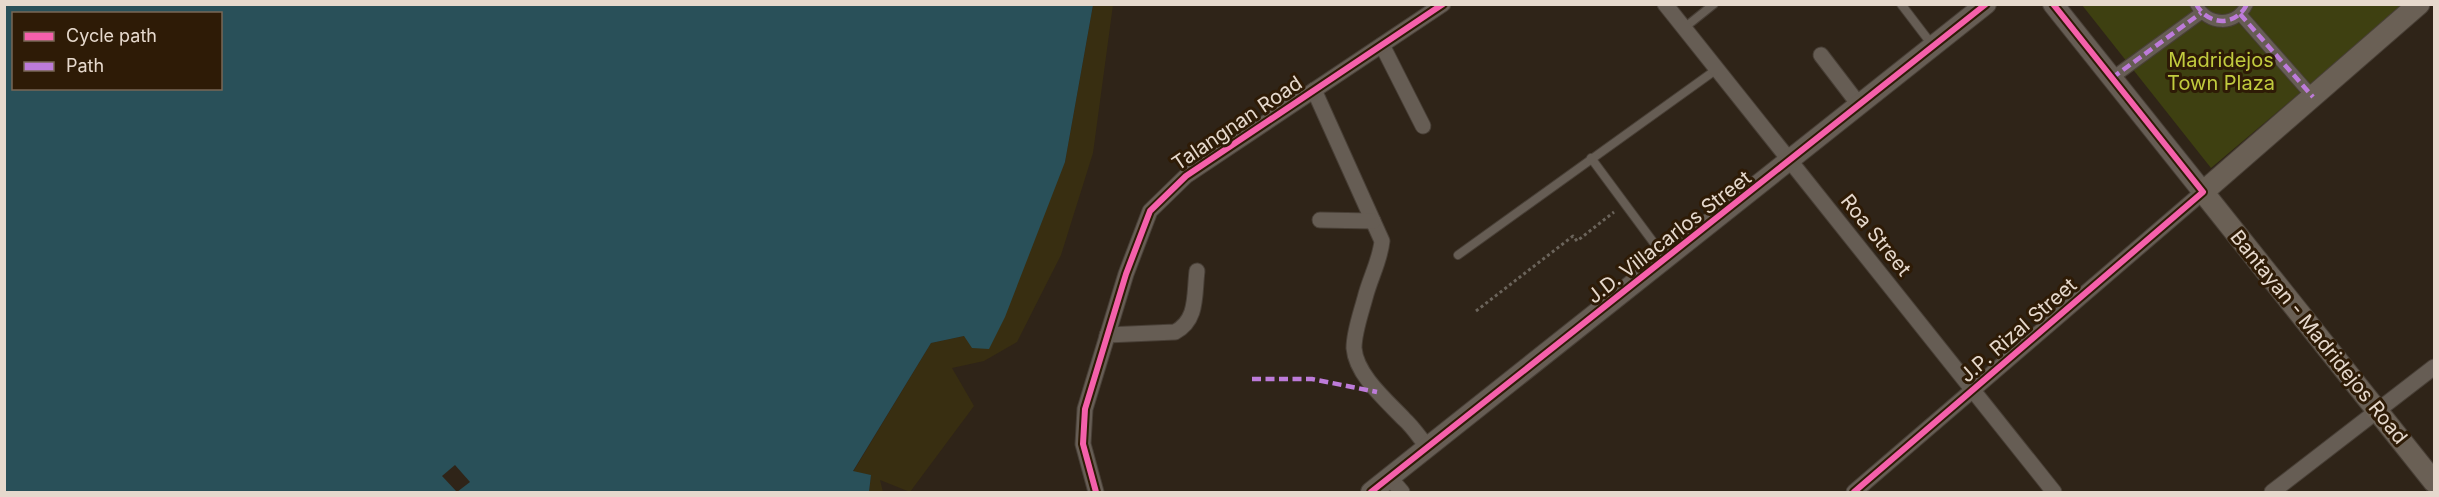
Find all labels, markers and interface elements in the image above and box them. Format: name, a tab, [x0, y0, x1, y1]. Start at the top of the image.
legend	[12, 12, 222, 90]
text: Cycle path	[66, 25, 157, 46]
park label: Madridejos Town Plaza	[2167, 48, 2275, 95]
text: Path	[66, 55, 104, 76]
street label: Talangnan Road	[1167, 71, 1307, 175]
street label: J.D. Villacarlos Street	[1582, 165, 1756, 308]
street label: Roa Street	[1836, 189, 1916, 281]
street label: Bantayan - Madridejos Road	[2225, 225, 2413, 449]
street label: J.P. Rizal Street	[1955, 272, 2082, 387]

